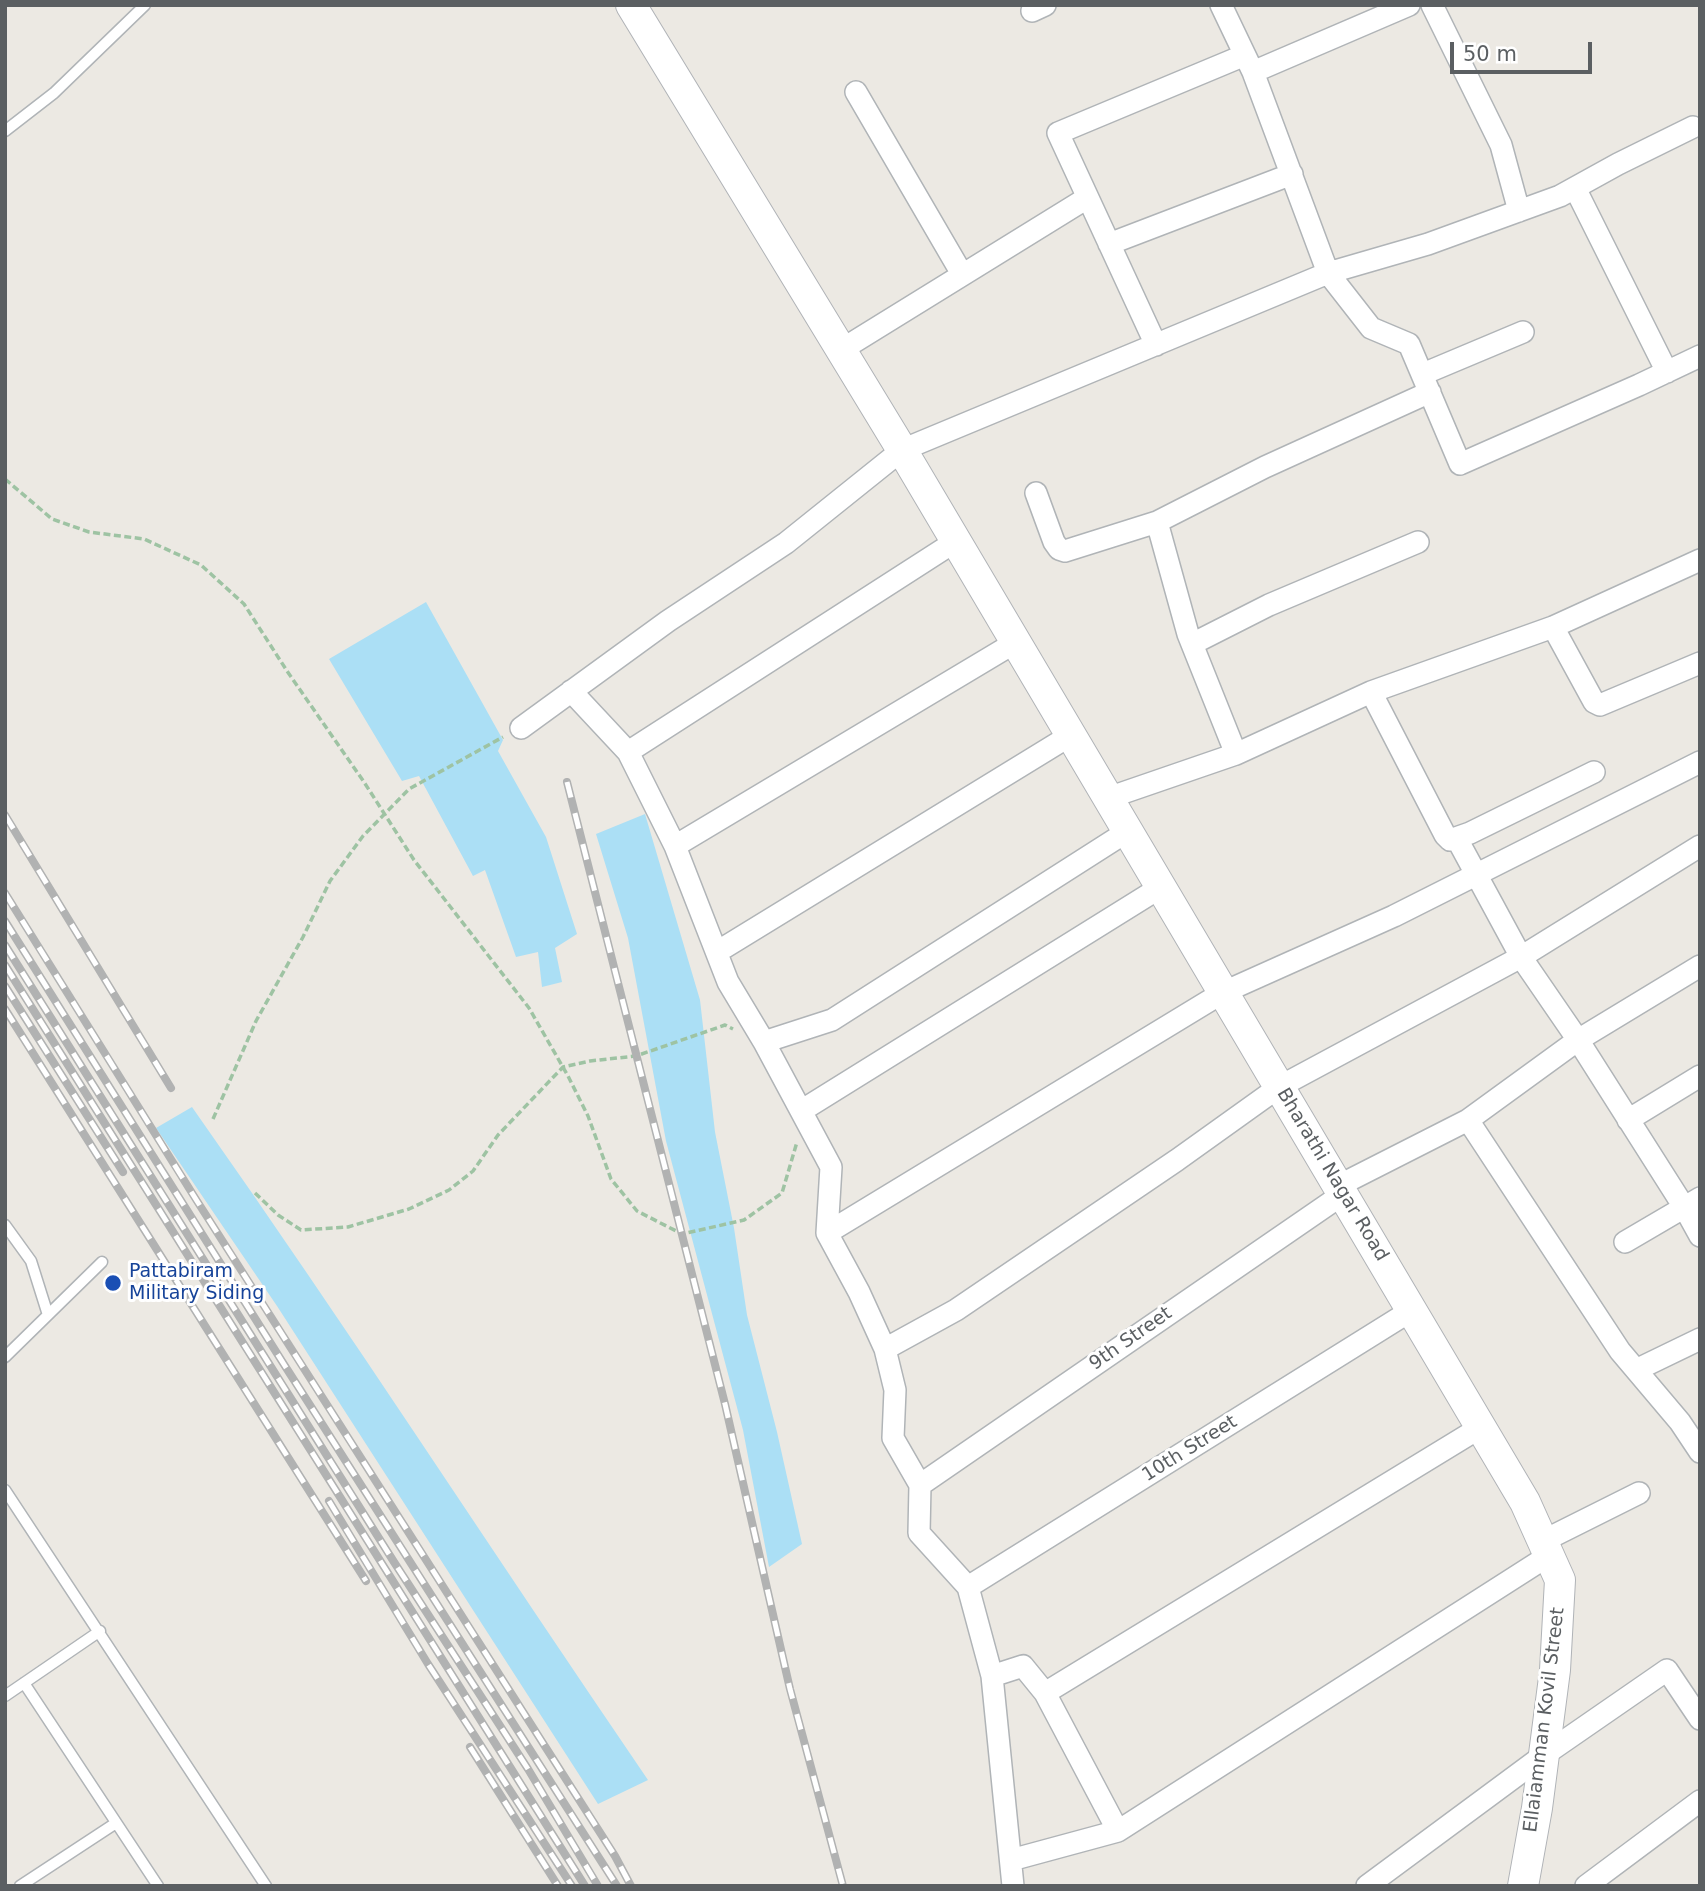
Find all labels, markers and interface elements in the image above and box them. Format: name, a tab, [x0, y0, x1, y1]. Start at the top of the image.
scale bar	[1453, 28, 1595, 72]
text: 50 m	[1463, 42, 1517, 66]
street label: Bharathi Nagar Road	[1271, 1084, 1393, 1266]
place label: Pattabiram Military Siding	[129, 1261, 264, 1305]
marker: Pattabiram Military Siding	[103, 1273, 123, 1293]
street label: 9th Street	[1085, 1302, 1177, 1376]
street label: 10th Street	[1138, 1411, 1242, 1487]
street label: Ellaiamman Kovil Street	[1520, 1606, 1570, 1834]

